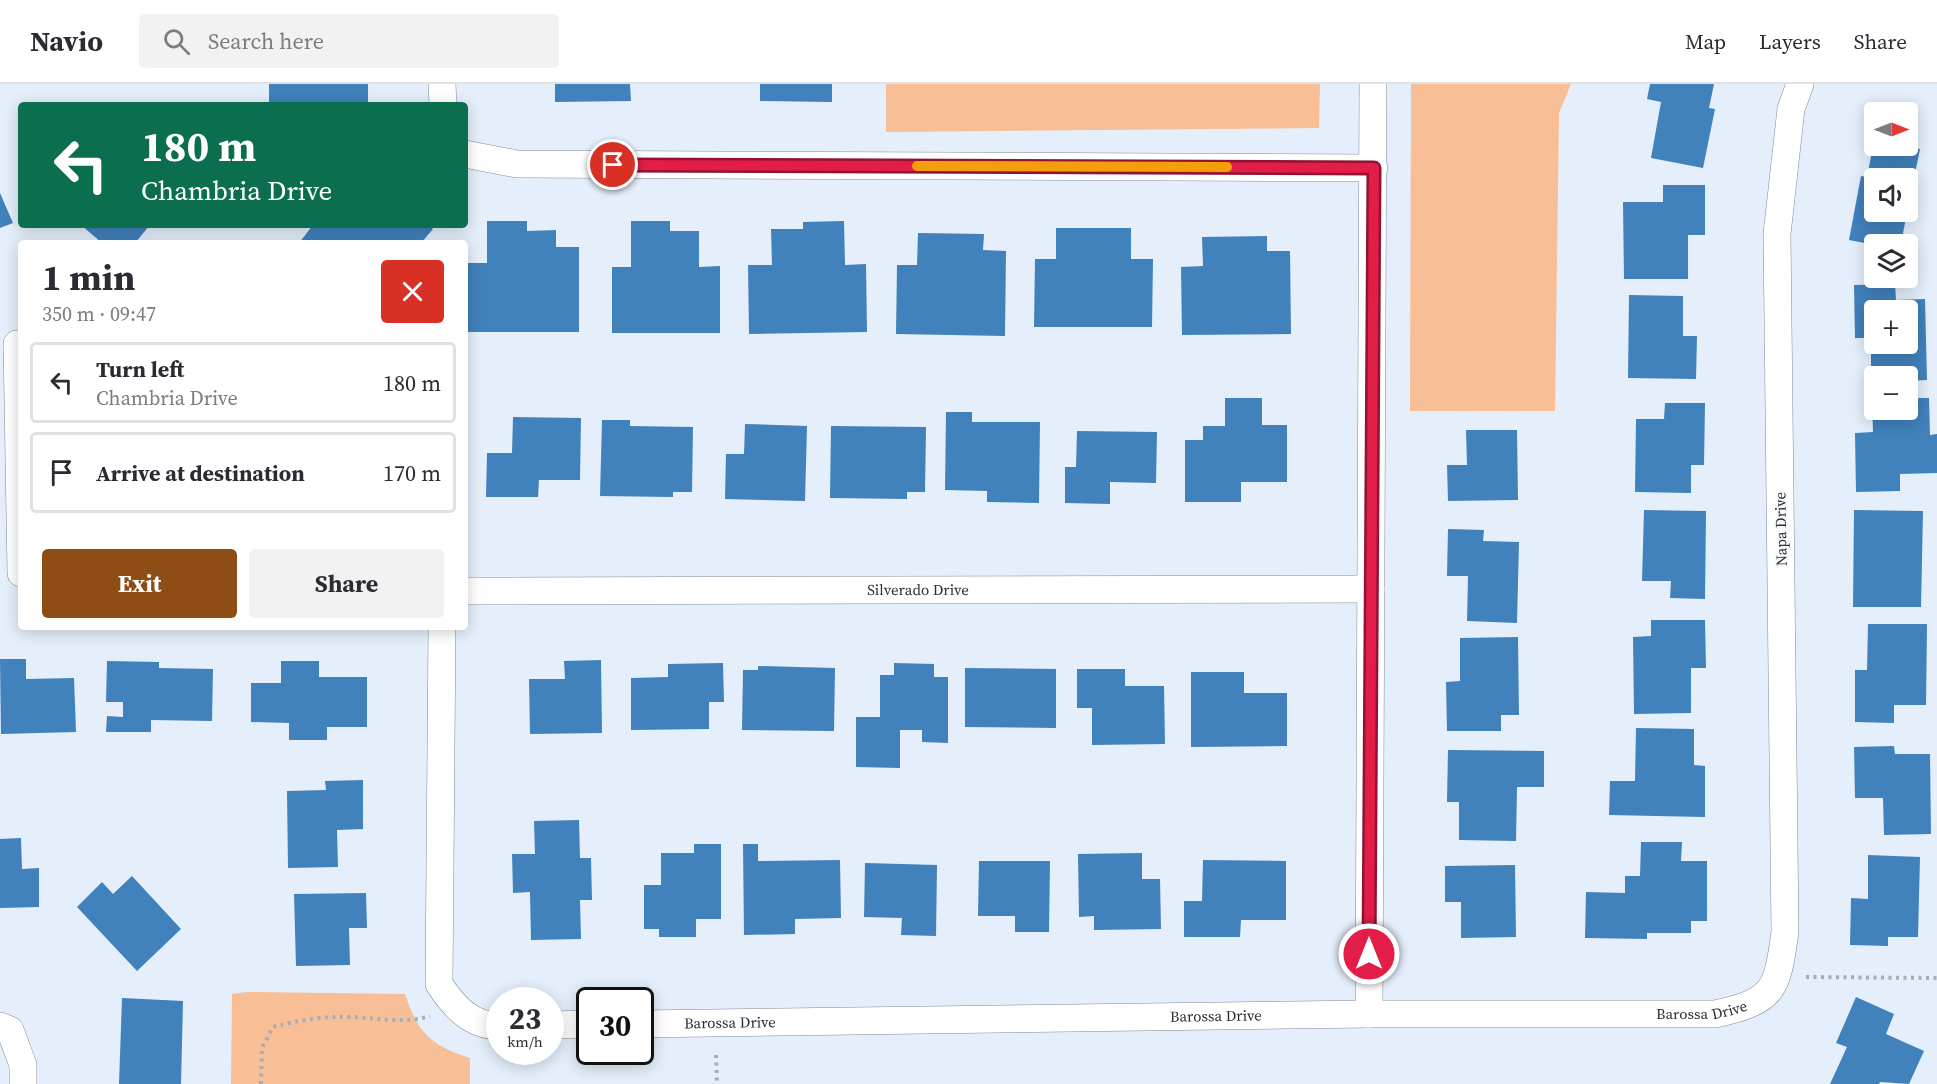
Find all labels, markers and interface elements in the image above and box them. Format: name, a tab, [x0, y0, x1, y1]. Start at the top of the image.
search box	[139, 14, 559, 68]
text: Navio	[30, 22, 103, 60]
icon: search	[160, 25, 193, 58]
text: Search here	[208, 26, 324, 56]
text: Map	[1685, 27, 1726, 56]
text: Layers	[1759, 27, 1821, 56]
text: Share	[1854, 27, 1907, 56]
north arrow	[1864, 102, 1918, 156]
map controls	[1864, 102, 1918, 420]
text: 180 m	[141, 117, 256, 175]
icon: left	[42, 126, 120, 204]
pin	[587, 139, 638, 190]
icon: arrive	[596, 148, 629, 181]
button: sound	[1864, 168, 1918, 222]
text: Chambria Drive	[141, 172, 332, 209]
button: layers	[1864, 234, 1918, 288]
text: 1 min	[42, 253, 135, 302]
button: close	[381, 260, 444, 323]
text: 350 m · 09:47	[42, 300, 156, 328]
button: +	[1864, 300, 1918, 354]
text: Turn left	[96, 354, 184, 384]
icon: left	[45, 366, 78, 399]
button: −	[1864, 366, 1918, 420]
text: 180 m	[383, 368, 441, 398]
text: Chambria Drive	[96, 384, 238, 412]
icon: arrive	[45, 456, 78, 489]
text: Arrive at destination	[96, 458, 305, 488]
text: 170 m	[383, 458, 441, 488]
street label: Napa Drive	[1769, 491, 1792, 566]
button: Exit	[42, 549, 237, 618]
button: Share	[249, 549, 444, 618]
street label: Silverado Drive	[867, 579, 969, 600]
position arrow	[1337, 922, 1401, 986]
speed limit sign: 30	[576, 987, 654, 1065]
street label: Barossa Drive	[1656, 995, 1750, 1024]
text: 23	[509, 998, 541, 1039]
street label: Barossa Drive	[1170, 1004, 1262, 1027]
street label: Barossa Drive	[684, 1011, 776, 1033]
text: km/h	[507, 1031, 543, 1052]

